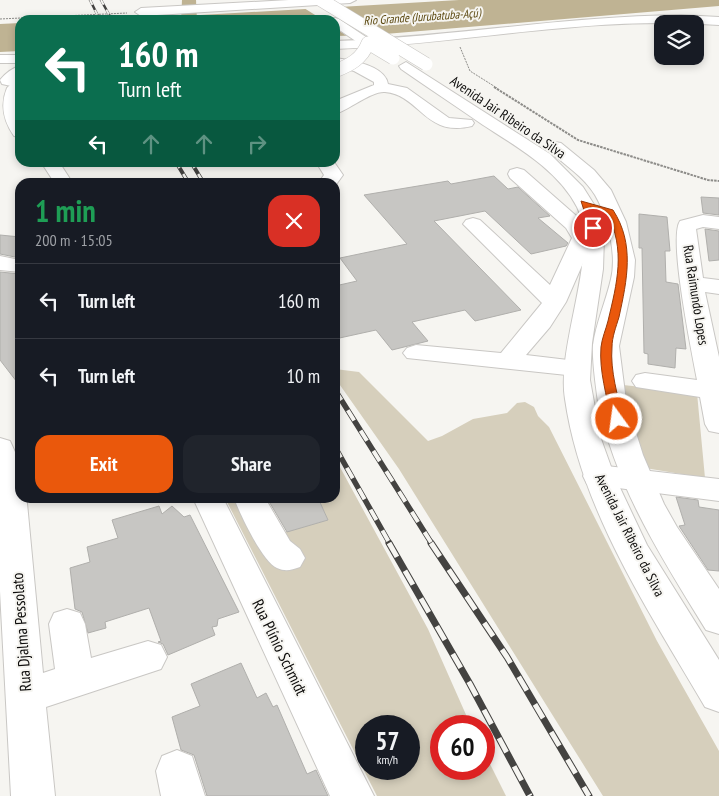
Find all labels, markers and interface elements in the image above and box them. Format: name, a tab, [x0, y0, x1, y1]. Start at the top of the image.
water label: Rio Grande (Jurubatuba-Açú)	[363, 5, 482, 28]
map controls	[654, 15, 704, 65]
button: layers	[654, 15, 704, 65]
text: 160 m	[118, 31, 199, 77]
icon: left	[35, 35, 100, 100]
street label: Avenida Jair Ribeiro da Silva	[447, 72, 569, 162]
text: Turn left	[118, 75, 182, 103]
icon: left	[84, 130, 112, 158]
icon: ahead	[137, 130, 165, 158]
icon: ahead	[190, 130, 218, 158]
icon: right	[243, 130, 271, 158]
text: 1 min	[35, 191, 96, 230]
button: close	[268, 195, 320, 247]
pin	[572, 207, 614, 249]
icon: arrive	[579, 214, 607, 242]
text: 200 m · 15:05	[35, 230, 113, 250]
street label: Rua Raimundo Lopes	[679, 244, 713, 347]
icon: left	[35, 287, 63, 315]
text: Turn left	[78, 289, 135, 313]
text: 160 m	[278, 289, 320, 313]
icon: left	[35, 362, 63, 390]
text: Turn left	[78, 364, 135, 388]
text: 10 m	[287, 364, 320, 388]
position arrow	[590, 392, 642, 444]
button: Exit	[35, 435, 173, 493]
button: Share	[183, 435, 320, 493]
street label: Avenida Jair Ribeiro da Silva	[591, 471, 669, 599]
street label: Rua Djalma Pessolato	[7, 572, 35, 692]
street label: Rua Plínio Schmidt	[248, 596, 312, 699]
speed limit sign: 60	[430, 715, 495, 780]
text: 57	[376, 725, 399, 757]
text: km/h	[377, 752, 398, 767]

